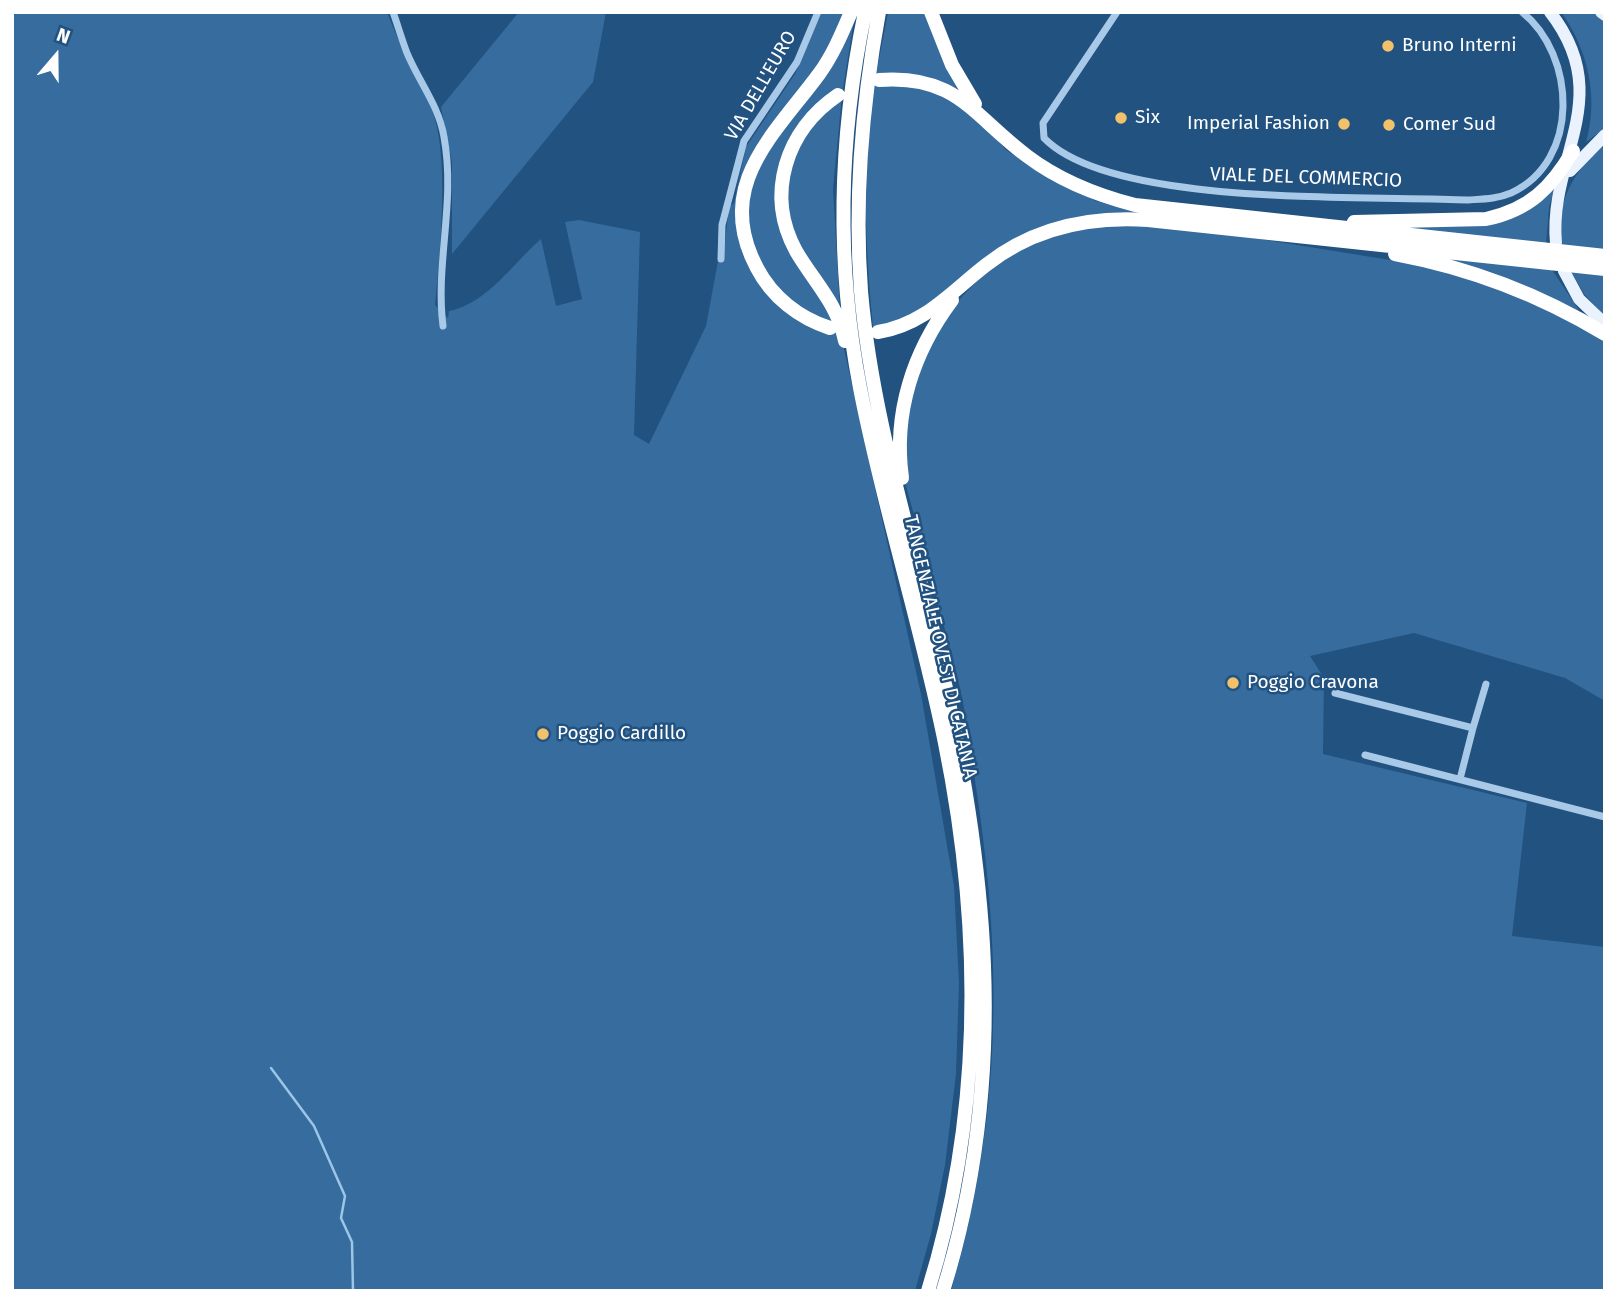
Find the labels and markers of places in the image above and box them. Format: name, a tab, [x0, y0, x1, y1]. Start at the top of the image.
place label: Bruno Interni	[1402, 35, 1517, 57]
marker: Bruno Interni	[1380, 38, 1396, 54]
place label: Six	[1135, 107, 1160, 129]
marker: Six	[1113, 110, 1129, 126]
place label: Imperial Fashion	[1187, 113, 1330, 135]
place label: Comer Sud	[1403, 114, 1496, 136]
marker: Imperial Fashion	[1336, 116, 1352, 132]
marker: Comer Sud	[1381, 117, 1397, 133]
place label: Poggio Cravona	[1247, 672, 1379, 694]
marker: Poggio Cravona	[1225, 675, 1241, 691]
place label: Poggio Cardillo	[557, 723, 686, 745]
marker: Poggio Cardillo	[535, 726, 551, 742]

